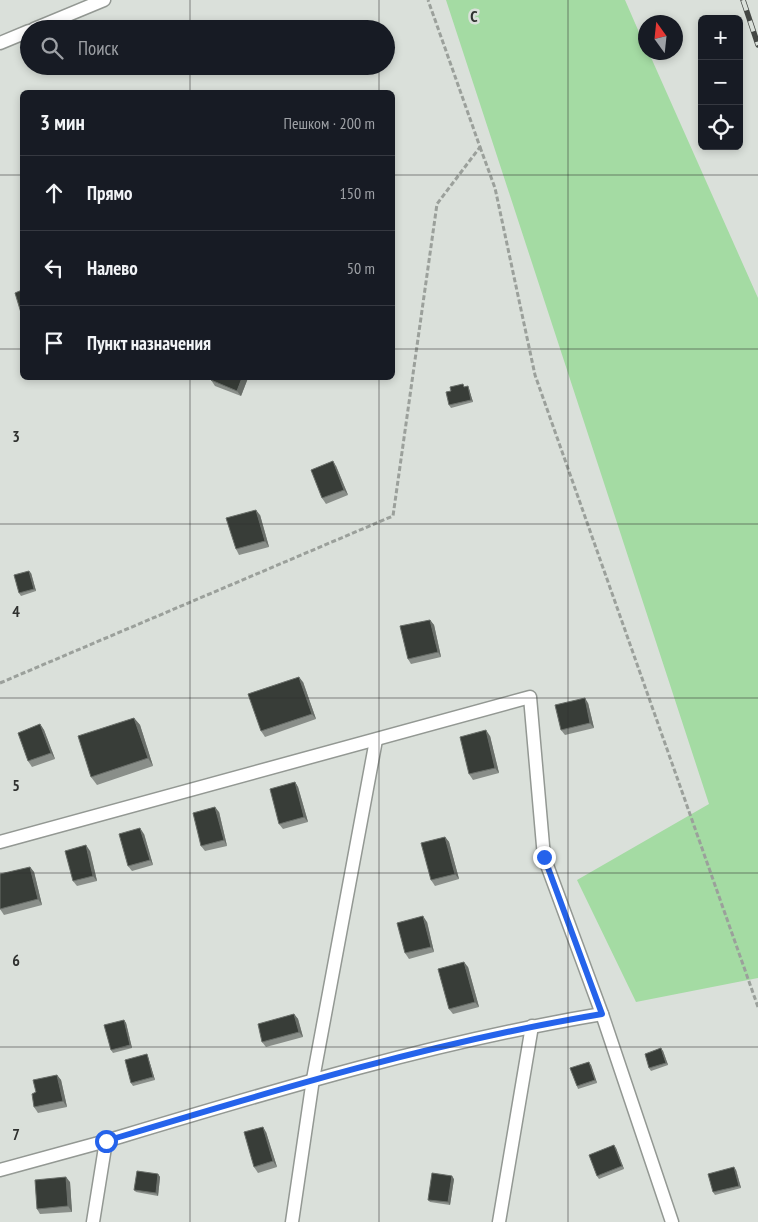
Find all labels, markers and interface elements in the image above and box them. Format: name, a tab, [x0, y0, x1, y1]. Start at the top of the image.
text: C	[470, 6, 478, 26]
north arrow	[638, 15, 683, 60]
map controls	[698, 15, 743, 150]
button: +	[698, 15, 743, 60]
search box	[20, 20, 395, 75]
icon: search	[38, 34, 66, 62]
text: Поиск	[78, 36, 119, 60]
button: −	[698, 60, 743, 105]
button: locate	[698, 105, 743, 150]
text: 3 мин	[40, 109, 85, 136]
text: Пешком · 200 m	[284, 113, 375, 133]
icon: ahead	[40, 179, 68, 207]
text: Прямо	[87, 181, 132, 205]
text: 150 m	[340, 183, 375, 203]
icon: left	[40, 254, 68, 282]
text: Налево	[87, 256, 138, 280]
text: 50 m	[347, 258, 375, 278]
icon: arrive	[40, 329, 68, 357]
text: Пункт назначения	[87, 331, 211, 355]
text: 3	[12, 426, 20, 446]
text: 4	[12, 601, 20, 621]
text: 5	[12, 775, 20, 795]
route end	[533, 846, 556, 869]
text: 6	[12, 950, 20, 970]
text: 7	[12, 1124, 20, 1144]
route start	[95, 1130, 118, 1153]

